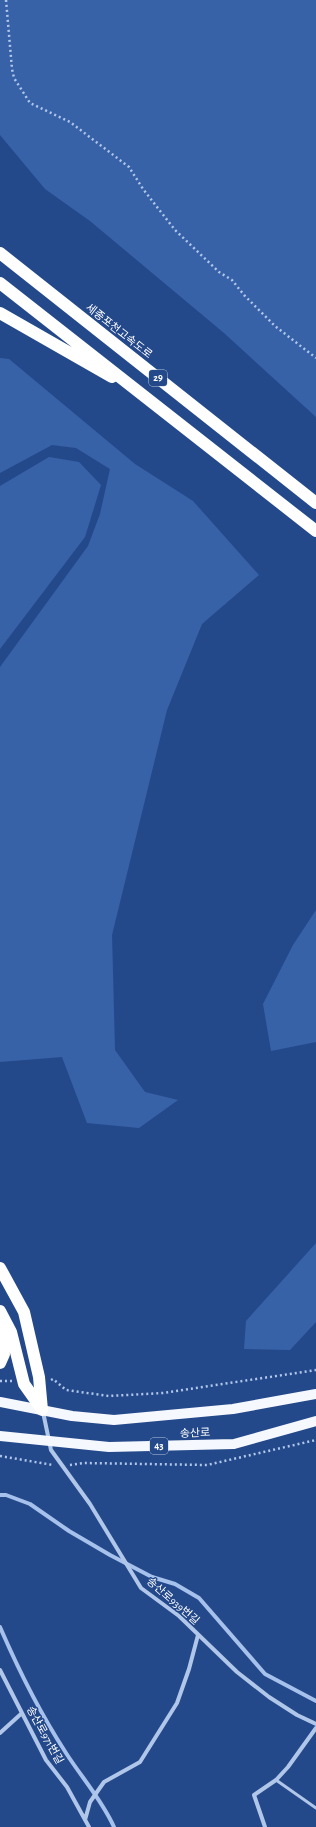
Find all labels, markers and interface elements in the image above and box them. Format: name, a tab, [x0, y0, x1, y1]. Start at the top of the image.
street label: 세종포천고속도로	[84, 301, 155, 360]
road number: 29	[149, 370, 167, 386]
street label: 송산로	[180, 1427, 210, 1439]
road number: 43	[150, 1438, 168, 1454]
street label: 송산로939번길	[145, 1575, 201, 1627]
street label: 송산로971번길	[25, 1704, 65, 1766]

